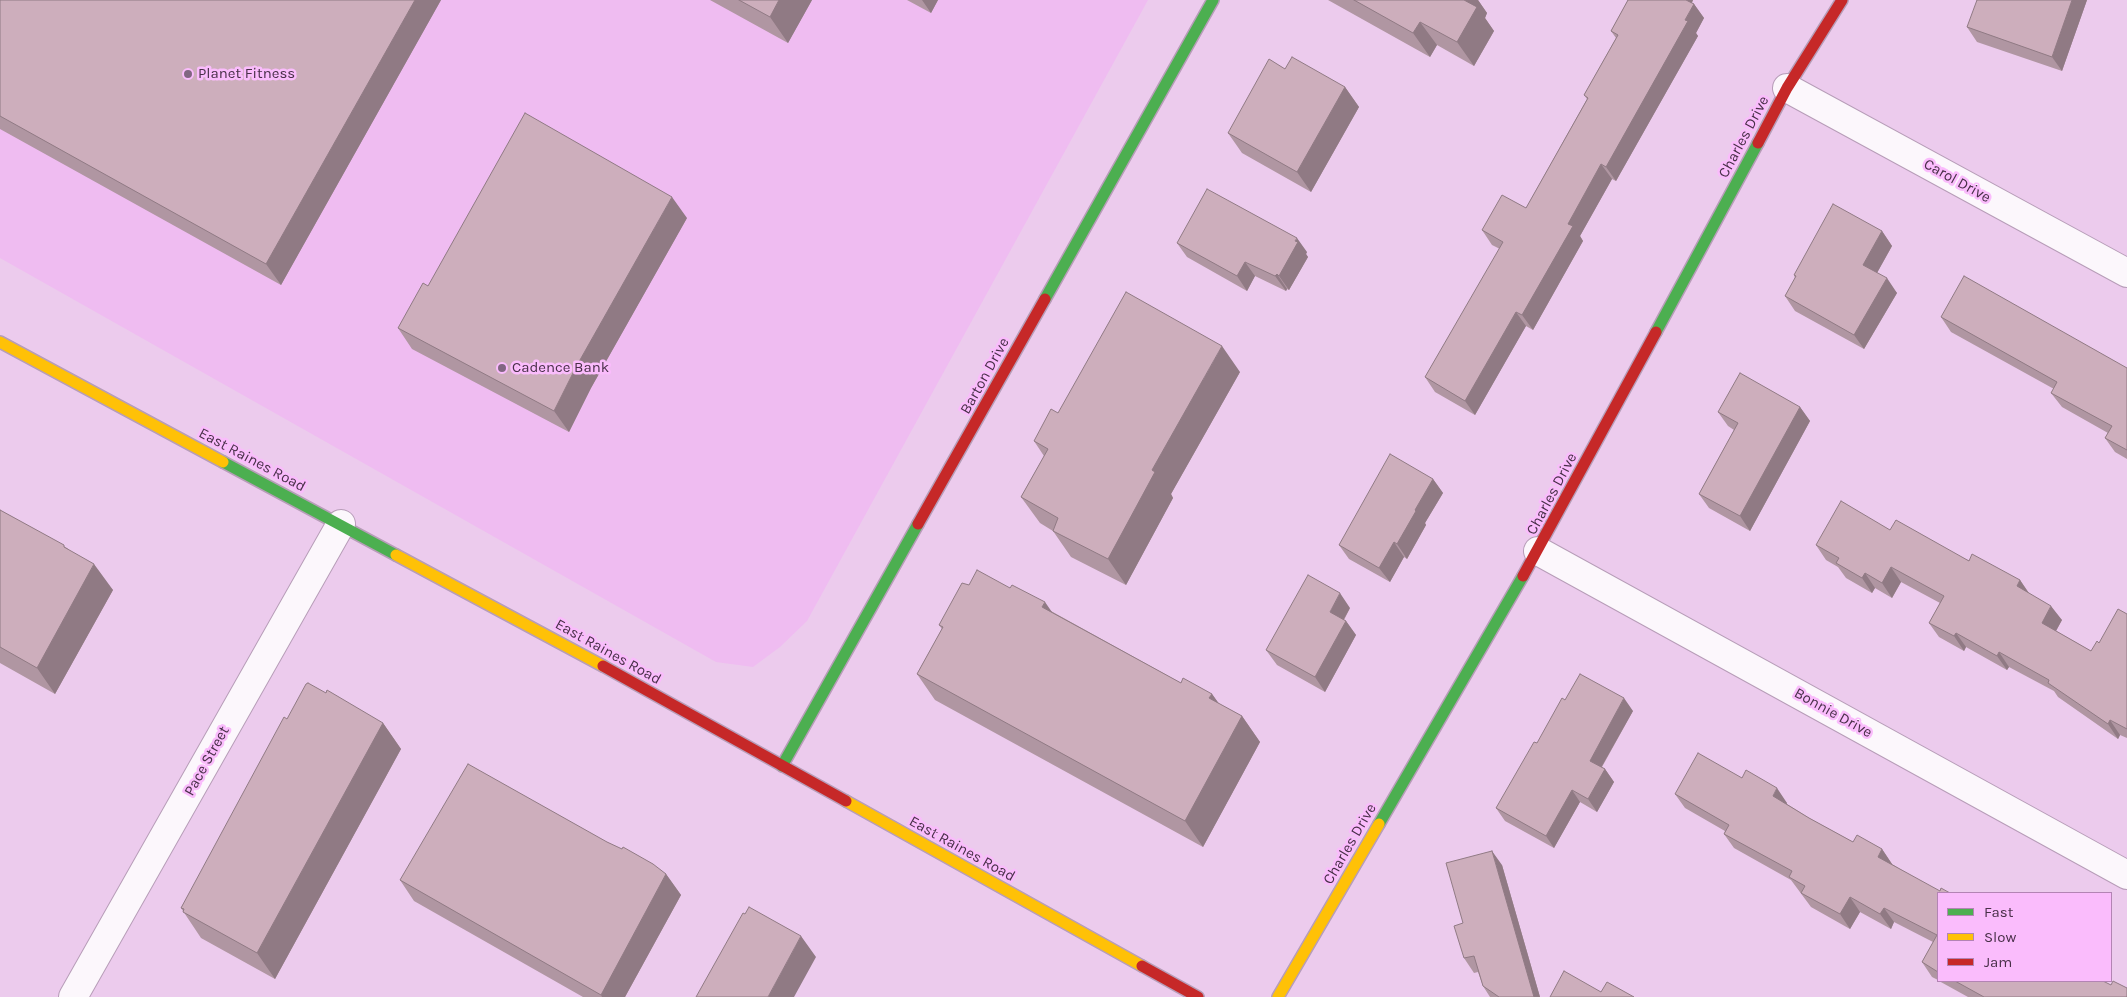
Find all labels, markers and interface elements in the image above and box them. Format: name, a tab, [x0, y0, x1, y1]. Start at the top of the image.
place label: Planet Fitness	[198, 65, 295, 83]
marker: Planet Fitness	[182, 68, 194, 80]
street label: Charles Drive	[1715, 93, 1773, 181]
street label: Carol Drive	[1920, 155, 1994, 207]
street label: Barton Drive	[957, 335, 1013, 417]
place label: Cadence Bank	[512, 359, 609, 377]
marker: Cadence Bank	[496, 362, 508, 374]
street label: East Raines Road	[195, 424, 309, 496]
street label: Charles Drive	[1523, 450, 1581, 538]
street label: East Raines Road	[552, 615, 664, 689]
street label: Bonnie Drive	[1791, 684, 1875, 742]
street label: Pace Street	[181, 723, 233, 799]
street label: Charles Drive	[1320, 800, 1380, 888]
street label: East Raines Road	[906, 812, 1018, 886]
legend	[1937, 892, 2112, 982]
text: Fast	[1984, 903, 2013, 921]
text: Slow	[1984, 928, 2016, 946]
text: Jam	[1984, 953, 2012, 971]

